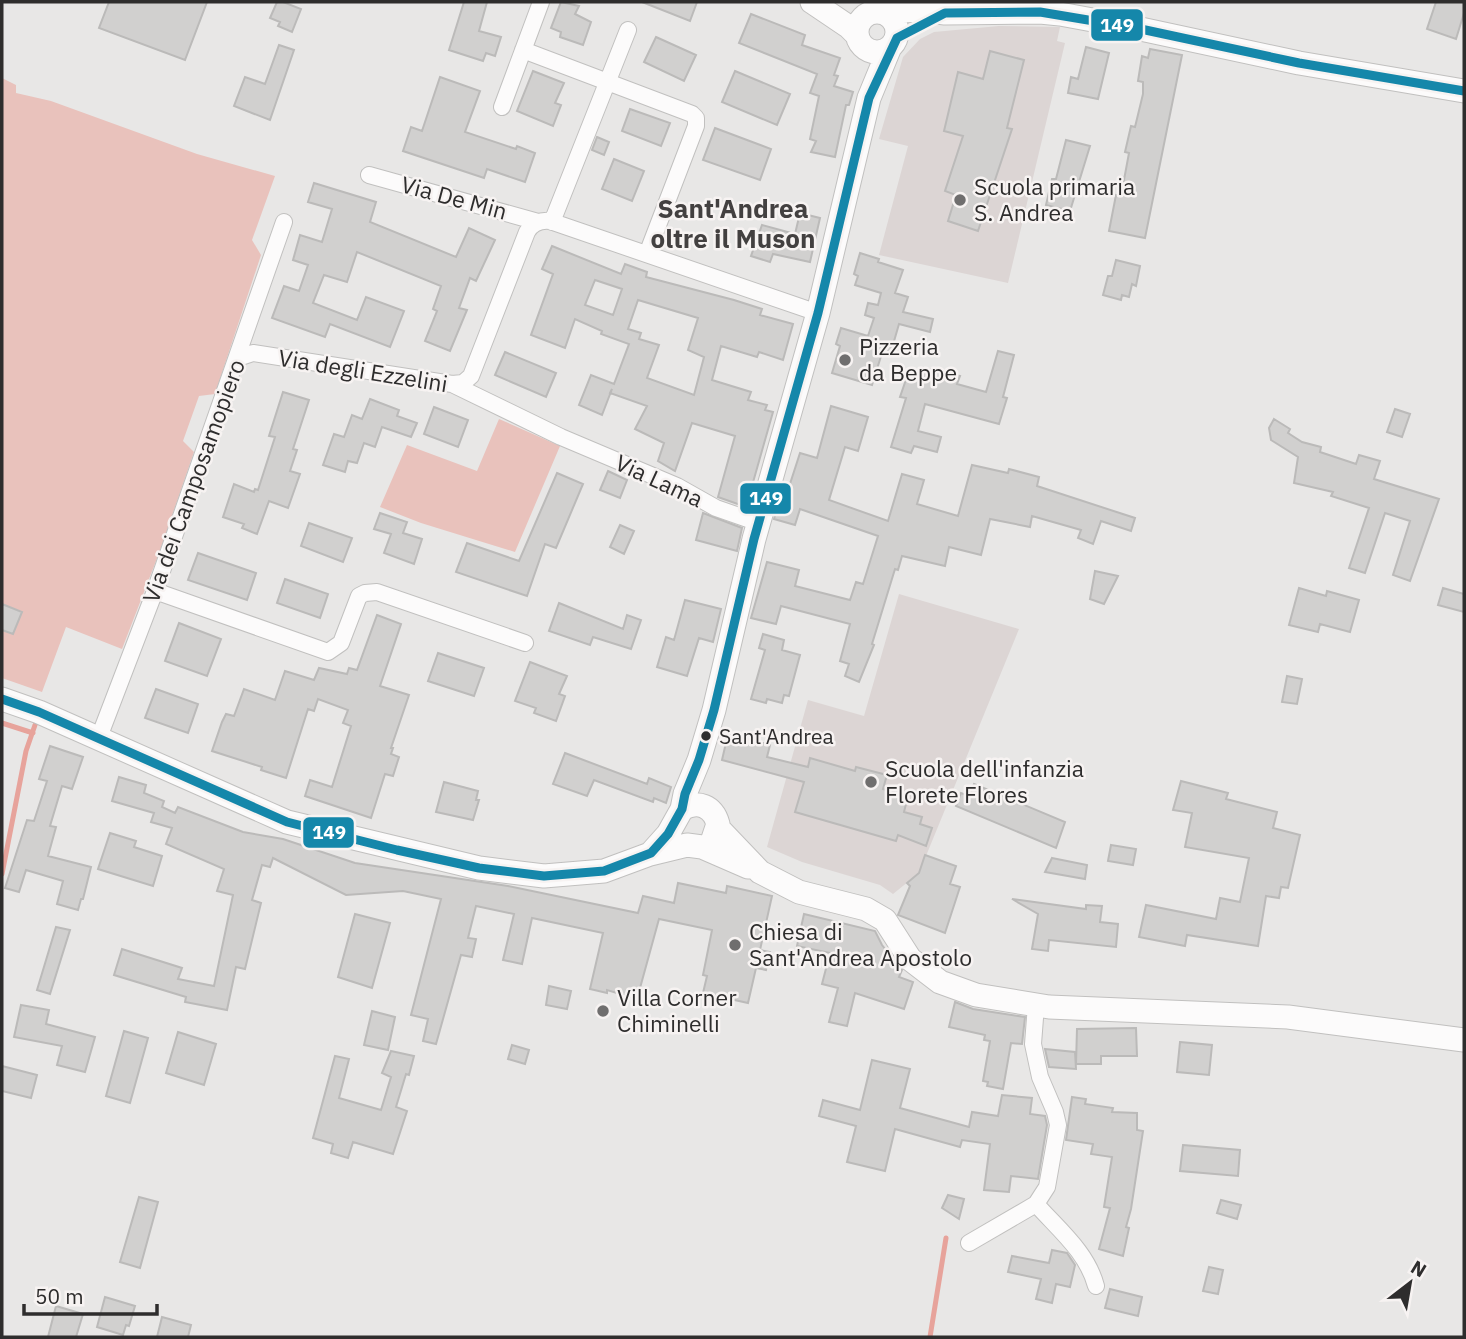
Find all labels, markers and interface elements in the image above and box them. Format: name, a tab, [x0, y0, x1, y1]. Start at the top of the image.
line badge: 149	[1090, 8, 1144, 42]
text: 149	[1100, 13, 1134, 37]
street label: Via De Min	[398, 169, 511, 226]
place label: Scuola primaria S. Andrea	[974, 171, 1135, 227]
district label: Sant'Andrea oltre il Muson	[651, 191, 816, 255]
marker: Scuola primaria S. Andrea	[952, 192, 968, 208]
place label: Pizzeria da Beppe	[859, 331, 957, 387]
street label: Via degli Ezzelini	[276, 342, 450, 398]
marker: Pizzeria da Beppe	[837, 352, 853, 368]
street label: Via dei Camposamopiero	[135, 355, 251, 606]
street label: Via Lama	[611, 447, 708, 513]
line badge: 149	[739, 482, 792, 515]
text: 149	[749, 486, 783, 510]
place label: Sant'Andrea	[719, 722, 834, 750]
marker: Sant'Andrea	[699, 729, 713, 743]
place label: Scuola dell'infanzia Florete Flores	[885, 753, 1084, 809]
marker: Scuola dell'infanzia Florete Flores	[863, 774, 879, 790]
line badge: 149	[302, 816, 355, 849]
text: 149	[312, 820, 346, 844]
place label: Chiesa di Sant'Andrea Apostolo	[749, 916, 972, 972]
marker: Chiesa di Sant'Andrea Apostolo	[727, 937, 743, 953]
place label: Villa Corner Chiminelli	[617, 982, 737, 1038]
marker: Villa Corner Chiminelli	[595, 1003, 611, 1019]
north arrow	[1375, 1248, 1445, 1318]
text: N	[1407, 1255, 1431, 1282]
scale bar	[24, 1272, 158, 1316]
text: 50 m	[35, 1282, 84, 1310]

